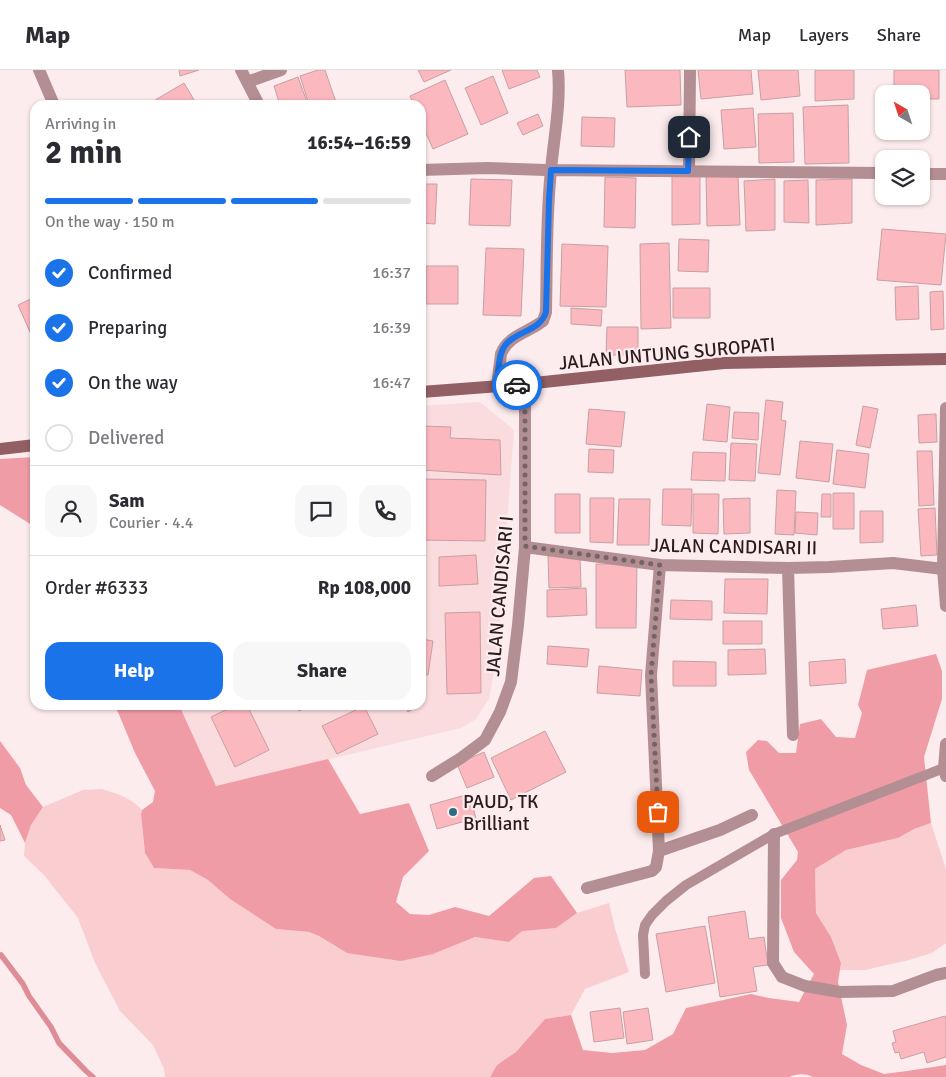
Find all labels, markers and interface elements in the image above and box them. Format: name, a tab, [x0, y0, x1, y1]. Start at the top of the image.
text: Map	[25, 20, 70, 50]
text: Map	[738, 24, 771, 46]
text: Layers	[799, 24, 849, 46]
text: Share	[877, 24, 921, 46]
north arrow	[875, 85, 930, 140]
map controls	[875, 85, 930, 205]
text: Arriving in	[45, 114, 116, 134]
pin	[668, 116, 710, 158]
icon: home	[675, 123, 703, 151]
text: 16:54–16:59	[307, 131, 411, 155]
text: 2 min	[45, 133, 122, 172]
button: layers	[875, 150, 930, 205]
text: On the way · 150 m	[45, 212, 175, 232]
icon: check	[45, 259, 73, 287]
text: Confirmed	[88, 261, 172, 285]
text: 16:37	[372, 263, 411, 283]
icon: check	[45, 314, 73, 342]
text: Preparing	[88, 316, 167, 340]
text: 16:39	[372, 318, 411, 338]
street label: JALAN UNTUNG SUROPATI	[558, 333, 776, 375]
courier	[492, 360, 542, 410]
icon: check	[45, 369, 73, 397]
text: On the way	[88, 371, 178, 395]
icon: car	[503, 371, 531, 399]
text: 16:47	[372, 373, 411, 393]
text: Delivered	[88, 426, 164, 450]
button: person	[45, 485, 97, 537]
button: chat	[295, 485, 347, 537]
button: phone	[359, 485, 411, 537]
text: Sam	[109, 489, 145, 513]
text: Courier · 4.4	[109, 513, 193, 533]
street label: JALAN CANDISARI I	[481, 515, 519, 677]
street label: JALAN CANDISARI II	[650, 534, 817, 560]
text: Order #6333	[45, 576, 148, 600]
text: Rp 108,000	[318, 576, 411, 600]
button: Help	[45, 642, 223, 700]
button: Share	[233, 642, 411, 700]
place label: PAUD, TK Brilliant	[463, 790, 539, 836]
pin	[637, 791, 679, 833]
icon: bag	[644, 798, 672, 826]
marker: PAUD, TK Brilliant	[447, 806, 459, 818]

